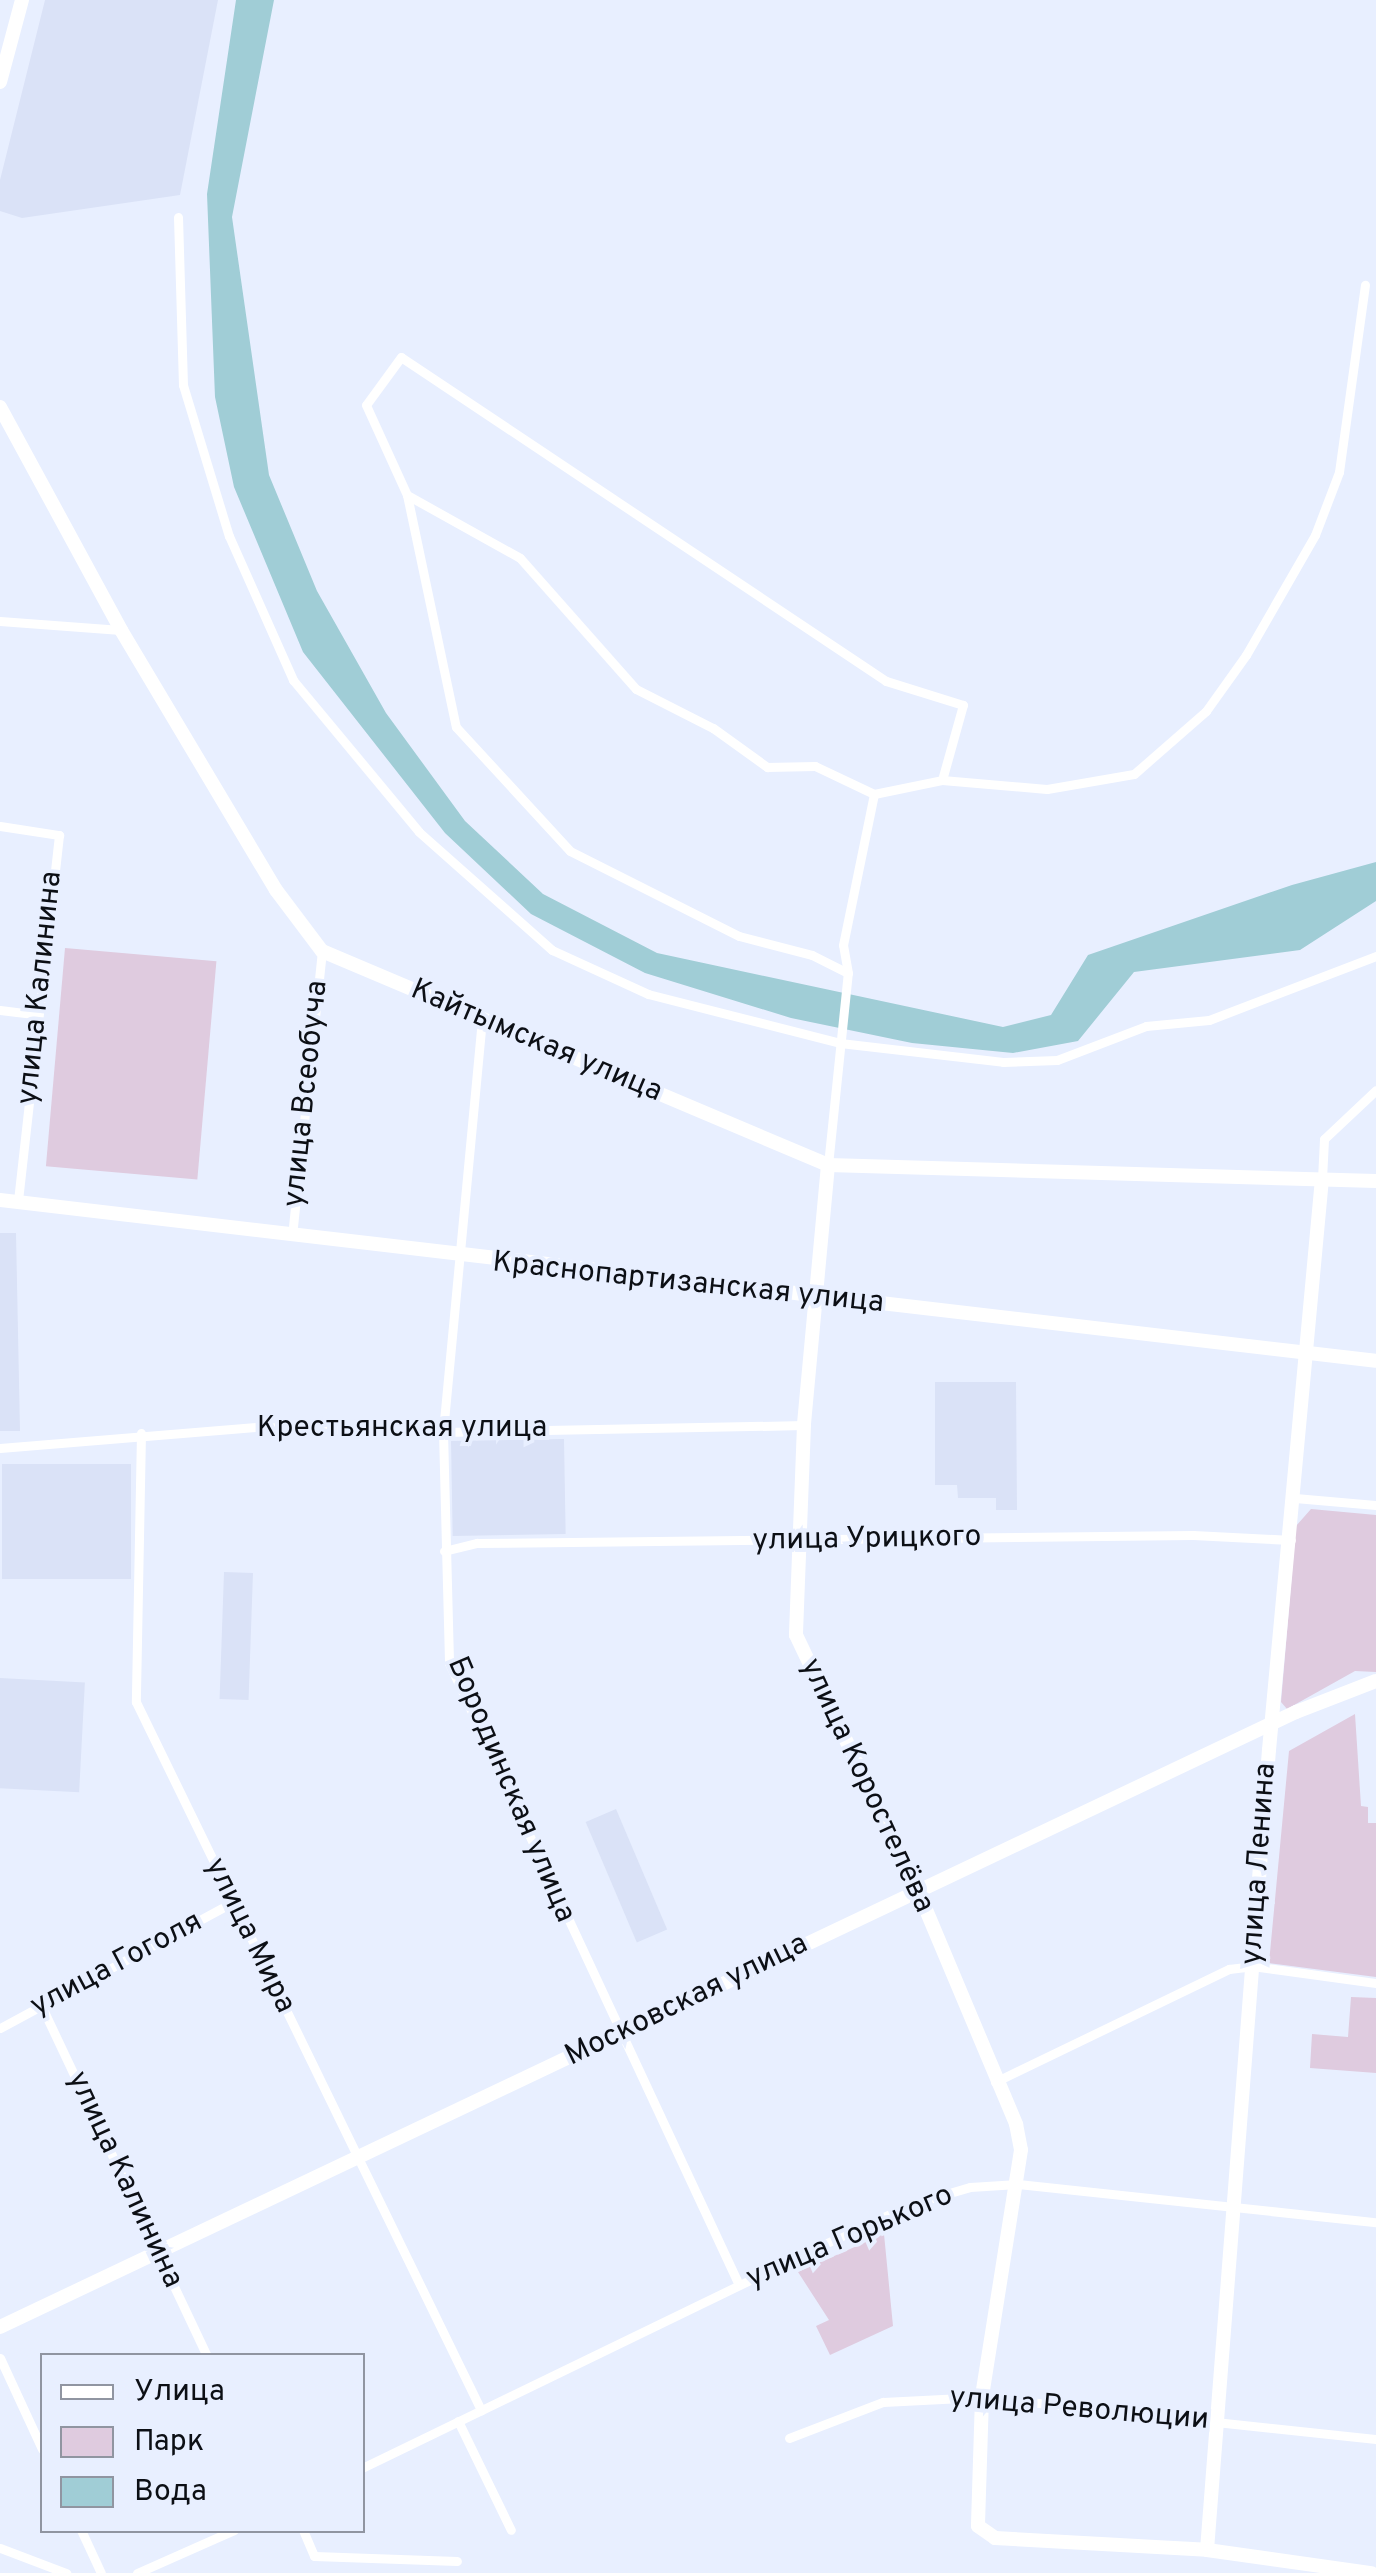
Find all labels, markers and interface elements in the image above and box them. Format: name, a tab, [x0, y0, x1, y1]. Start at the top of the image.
street label: улица Калинина	[11, 869, 71, 1107]
street label: Кайтымская улица	[405, 973, 667, 1111]
street label: улица Всеобуча	[277, 979, 337, 1209]
street label: Краснопартизанская улица	[491, 1246, 885, 1322]
street label: Крестьянская улица	[257, 1411, 547, 1447]
street label: улица Урицкого	[752, 1520, 982, 1560]
street label: Бородинская улица	[438, 1652, 582, 1928]
street label: улица Коростелёва	[791, 1653, 941, 1919]
street label: улица Ленина	[1235, 1762, 1285, 1966]
street label: улица Мира	[196, 1853, 302, 2019]
street label: улица Гоголя	[25, 1905, 209, 2025]
street label: Московская улица	[560, 1927, 814, 2075]
street label: улица Калинина	[58, 2066, 190, 2294]
street label: улица Горького	[741, 2178, 959, 2298]
legend	[40, 2353, 365, 2533]
text: Улица	[134, 2374, 225, 2411]
street label: улица Революции	[948, 2381, 1210, 2439]
text: Парк	[134, 2424, 204, 2461]
text: Вода	[134, 2474, 207, 2511]

